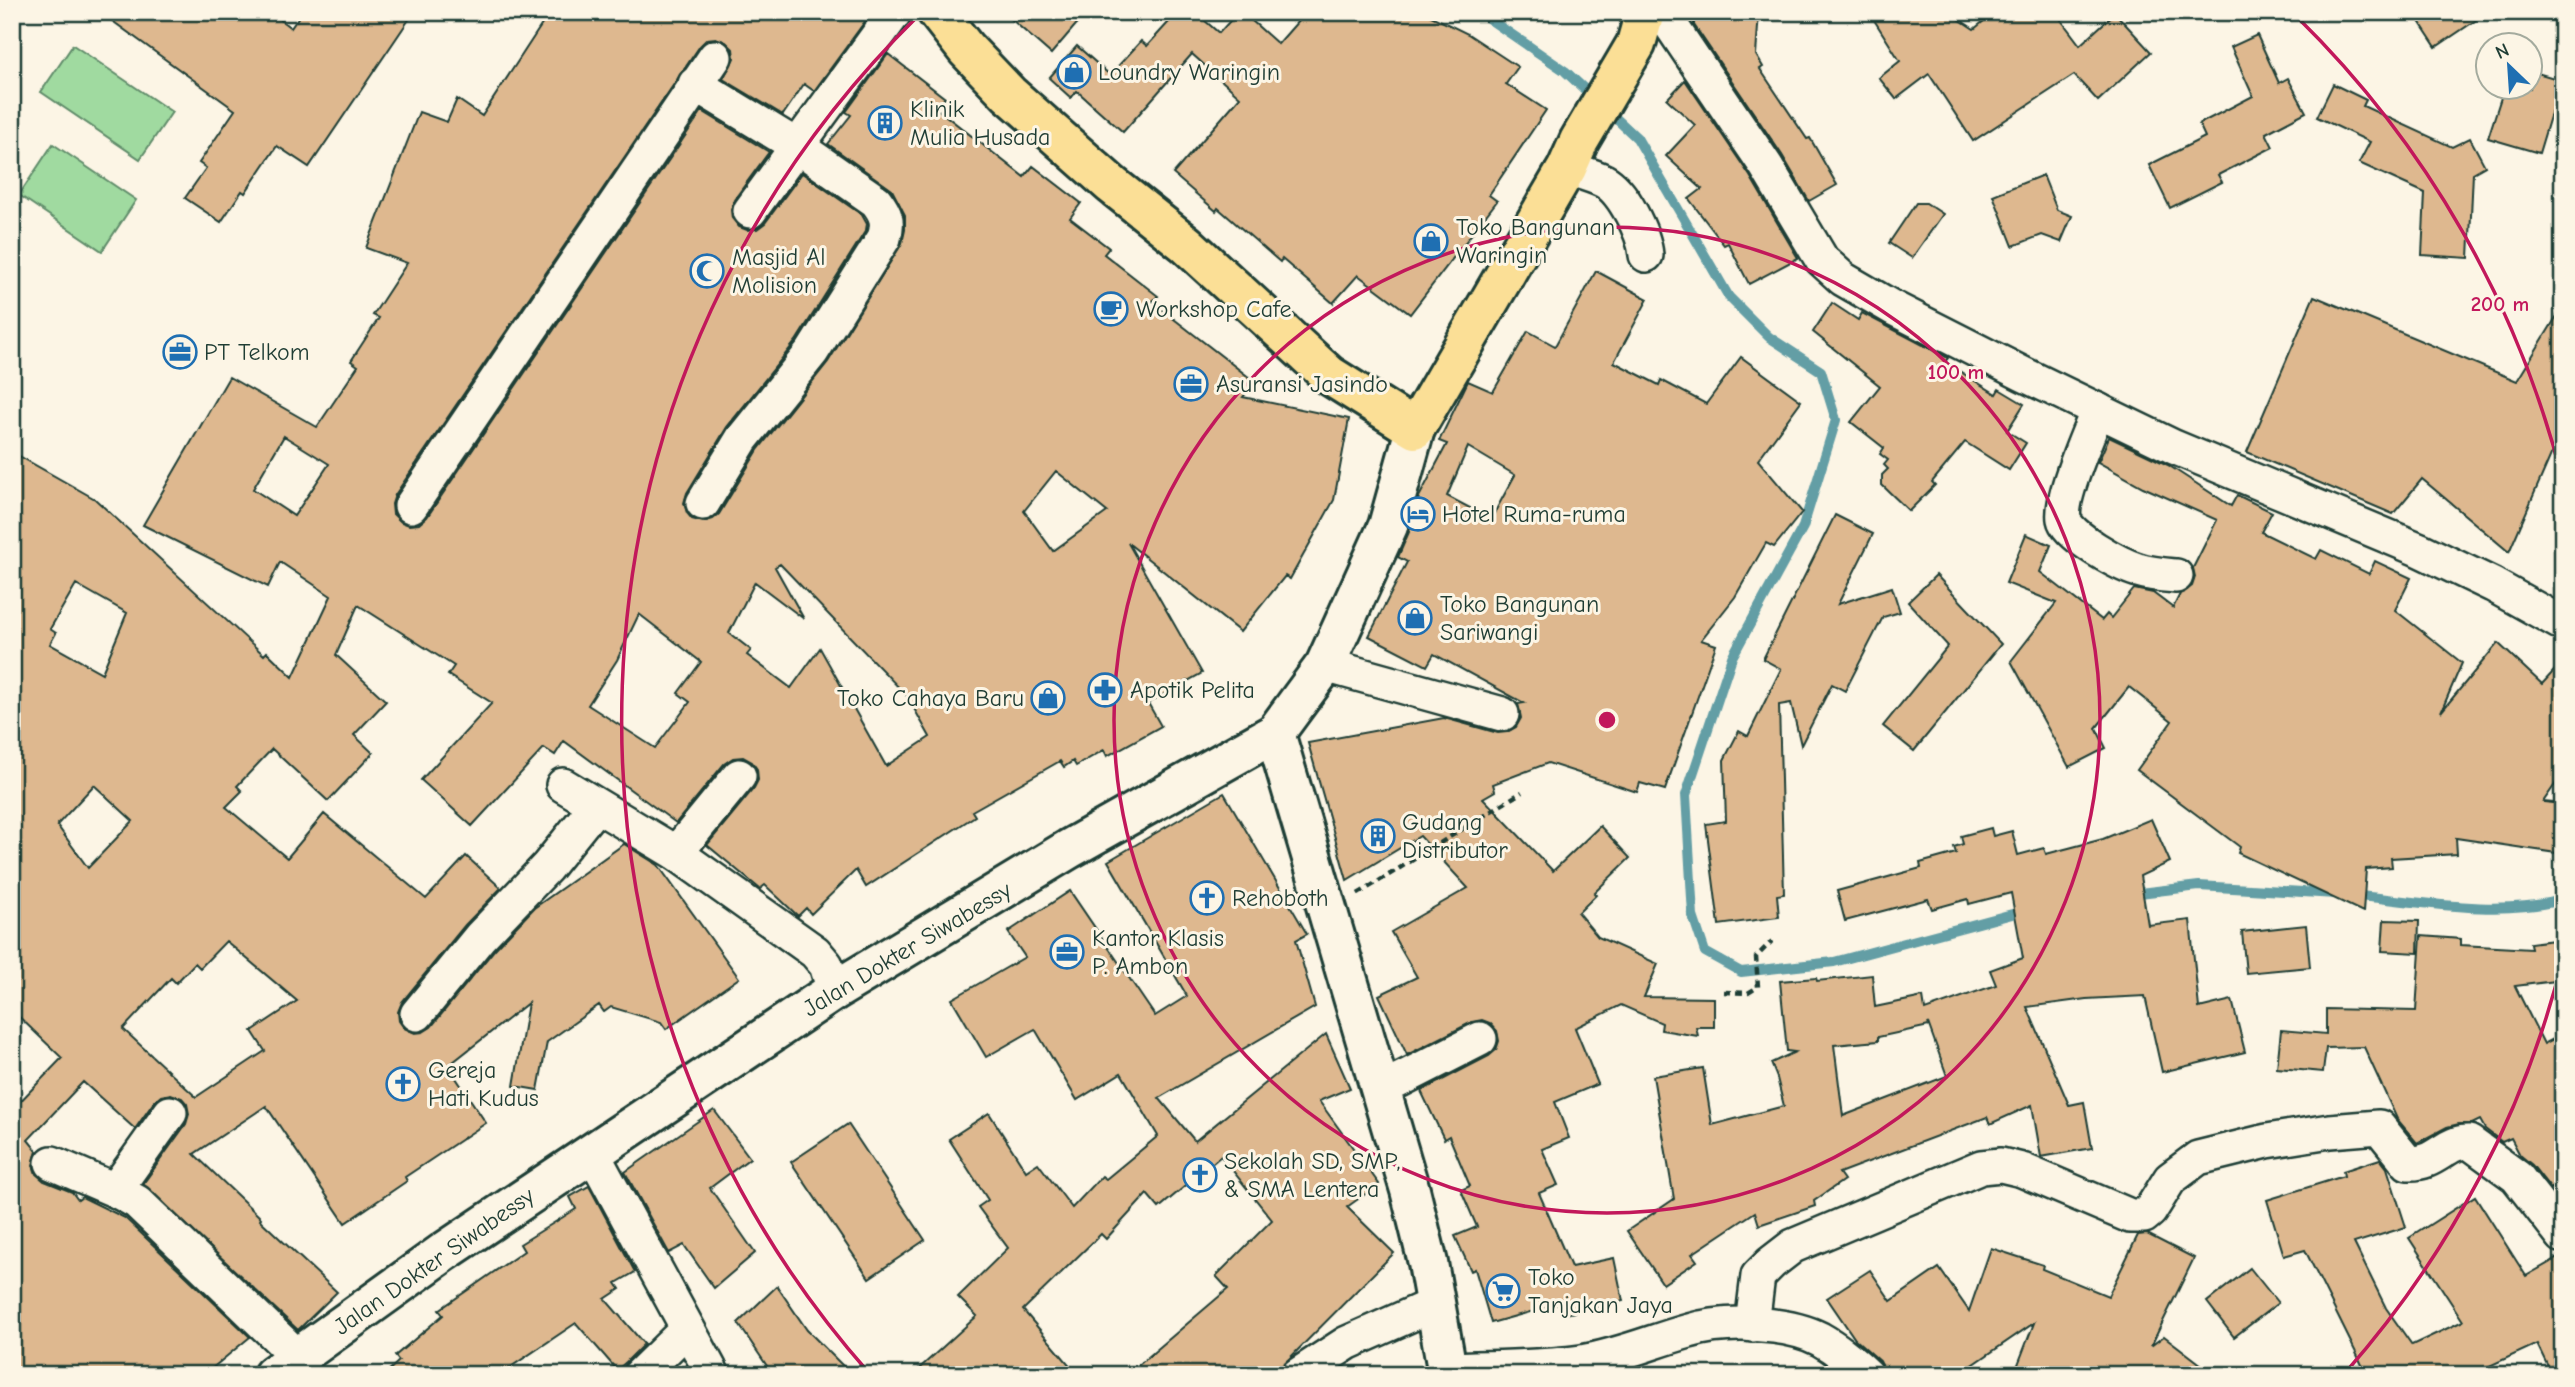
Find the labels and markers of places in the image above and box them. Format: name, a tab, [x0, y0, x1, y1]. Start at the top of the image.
shop icon: Loundry Waringin	[1055, 53, 1093, 91]
place label: Loundry Waringin	[1098, 58, 1280, 86]
place label: Klinik Mulia Husada	[910, 95, 1051, 151]
building icon: Klinik Mulia Husada	[866, 104, 904, 142]
place label: Toko Bangunan Waringin	[1456, 213, 1615, 269]
shop icon: Toko Bangunan Waringin	[1412, 222, 1450, 260]
place label: Masjid Al Molision	[732, 243, 826, 299]
mosque icon: Masjid Al Molision	[688, 252, 726, 290]
cafe icon: Workshop Cafe	[1092, 290, 1130, 328]
place label: Workshop Cafe	[1136, 295, 1291, 323]
office icon: PT Telkom	[161, 333, 199, 371]
place label: PT Telkom	[204, 338, 310, 366]
office icon: Asuransi Jasindo	[1172, 365, 1210, 403]
place label: Asuransi Jasindo	[1216, 370, 1388, 398]
hotel icon: Hotel Ruma-ruma	[1399, 495, 1437, 533]
place label: Hotel Ruma-ruma	[1442, 500, 1626, 528]
place label: Toko Bangunan Sariwangi	[1440, 590, 1599, 646]
shop icon: Toko Bangunan Sariwangi	[1396, 599, 1434, 637]
pharmacy icon: Apotik Pelita	[1086, 671, 1124, 709]
place label: Apotik Pelita	[1130, 676, 1255, 704]
shop icon: Toko Cahaya Baru	[1029, 679, 1067, 717]
place label: Toko Cahaya Baru	[837, 684, 1024, 712]
centre of rings	[1595, 708, 1619, 732]
place label: Gudang Distributor	[1402, 808, 1508, 864]
building icon: Gudang Distributor	[1359, 817, 1397, 855]
church icon: Rehoboth	[1188, 879, 1226, 917]
place label: Rehoboth	[1232, 884, 1329, 912]
place label: Kantor Klasis P. Ambon	[1092, 924, 1224, 980]
office icon: Kantor Klasis P. Ambon	[1048, 933, 1086, 971]
place label: Gereja Hati Kudus	[428, 1056, 539, 1112]
church icon: Gereja Hati Kudus	[384, 1065, 422, 1103]
place label: Sekolah SD, SMP, & SMA Lentera	[1224, 1147, 1400, 1203]
church icon: Sekolah SD, SMP, & SMA Lentera	[1181, 1156, 1219, 1194]
place label: Toko Tanjakan Jaya	[1528, 1263, 1673, 1319]
supermarket icon: Toko Tanjakan Jaya	[1484, 1272, 1522, 1310]

